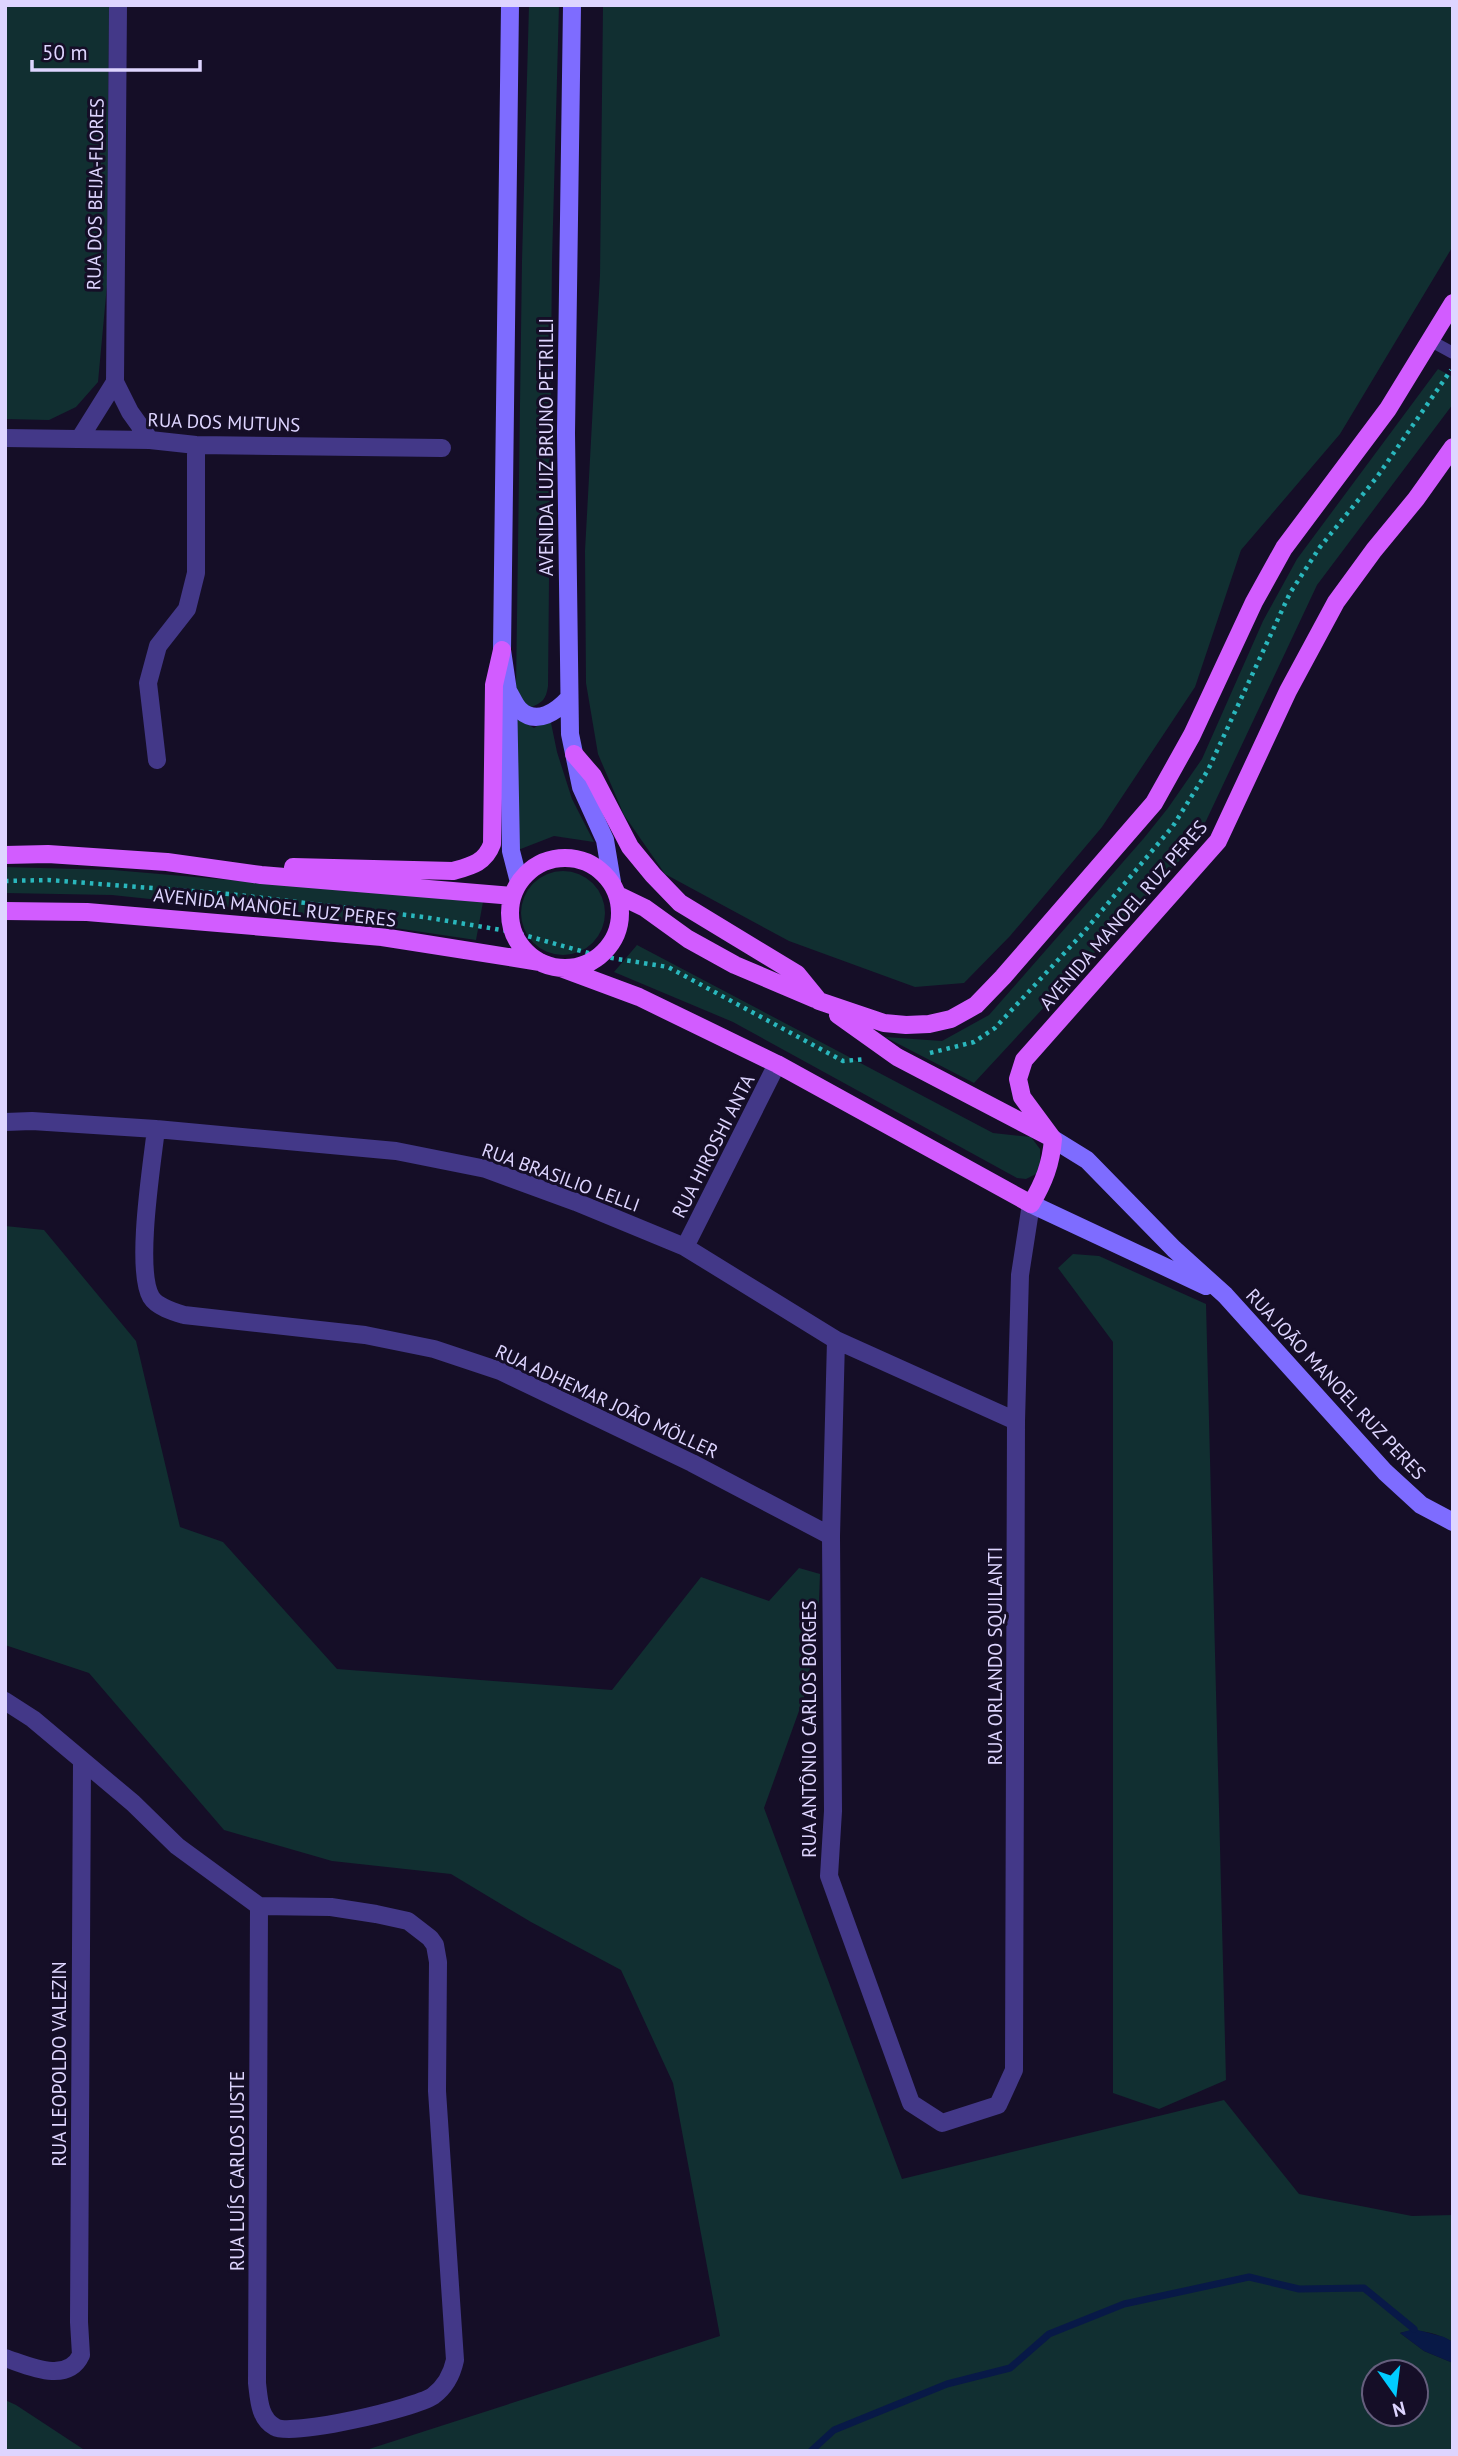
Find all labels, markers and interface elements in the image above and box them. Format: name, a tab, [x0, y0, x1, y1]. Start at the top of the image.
scale bar	[32, 28, 200, 72]
text: 50 m	[42, 39, 88, 66]
street label: RUA DOS BEIJA-FLORES	[81, 98, 109, 290]
street label: AVENIDA LUIZ BRUNO PETRILLI	[534, 318, 558, 576]
street label: RUA DOS MUTUNS	[147, 407, 301, 437]
street label: AVENIDA MANOEL RUZ PERES	[1034, 815, 1212, 1015]
street label: AVENIDA MANOEL RUZ PERES	[153, 882, 397, 932]
street label: RUA HIROSHI ANTA	[666, 1070, 760, 1222]
street label: RUA BRASILIO LELLI	[479, 1137, 643, 1217]
street label: RUA JOÃO MANOEL RUZ PERES	[1241, 1283, 1431, 1485]
street label: RUA ADHEMAR JOÃO MÖLLER	[492, 1339, 722, 1463]
street label: RUA ORLANDO SQUILANTI	[983, 1547, 1007, 1765]
street label: RUA ANTÔNIO CARLOS BORGES	[797, 1600, 821, 1858]
street label: RUA LEOPOLDO VALEZIN	[47, 1962, 71, 2166]
street label: RUA LUÍS CARLOS JUSTE	[225, 2071, 249, 2271]
north arrow	[1360, 2358, 1430, 2428]
text: N	[1390, 2396, 1408, 2423]

